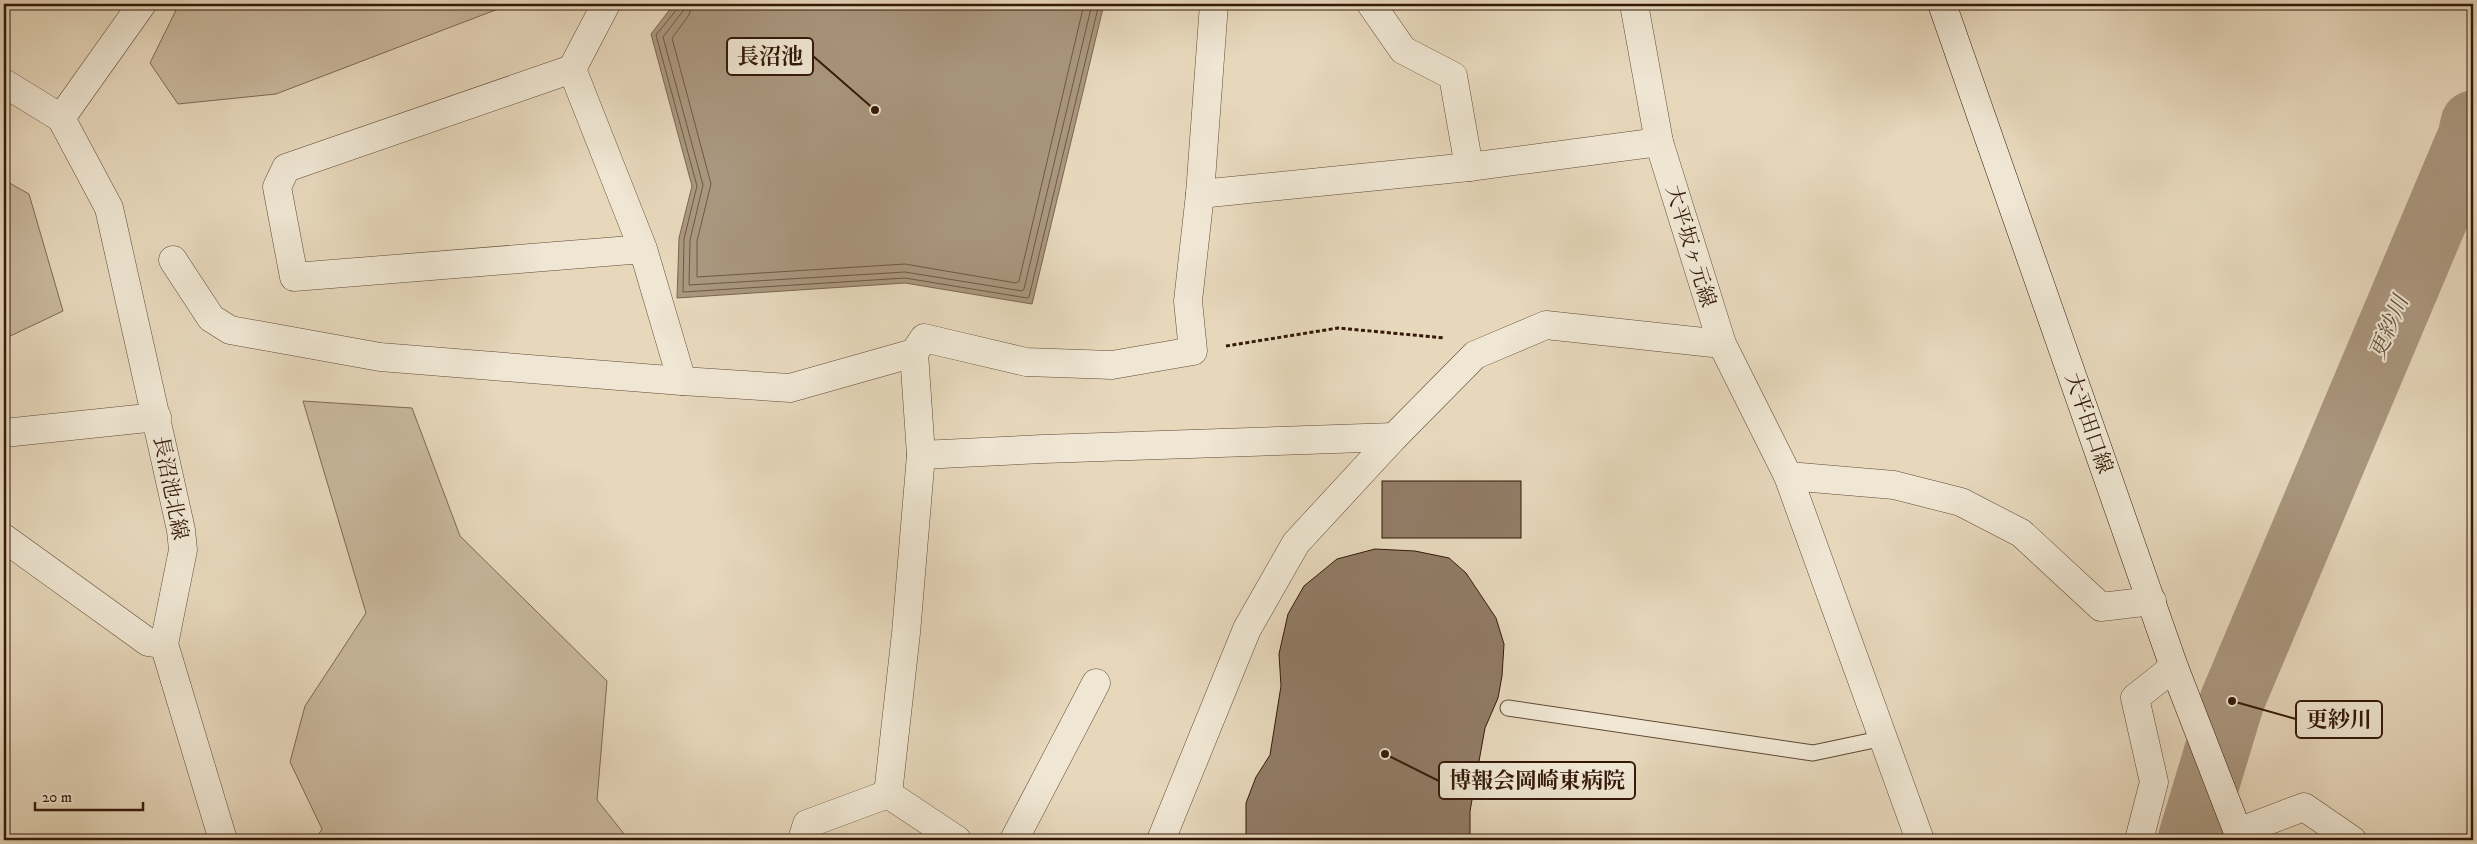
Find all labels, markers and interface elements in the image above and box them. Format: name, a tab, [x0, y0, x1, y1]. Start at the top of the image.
callout: 長沼池	[727, 38, 813, 75]
text: 長沼池	[737, 44, 803, 71]
street label: 大平坂ヶ元線	[1659, 182, 1721, 310]
water label: 更紗川	[2364, 290, 2415, 363]
street label: 大平田口線	[2059, 369, 2117, 477]
street label: 長沼池北線	[147, 434, 193, 542]
callout: 更紗川	[2296, 701, 2382, 738]
text: 更紗川	[2306, 707, 2372, 734]
callout: 博報会岡崎東病院	[1439, 762, 1635, 799]
text: 博報会岡崎東病院	[1449, 768, 1625, 795]
scale bar	[35, 779, 142, 811]
text: 20 m	[42, 788, 72, 807]

